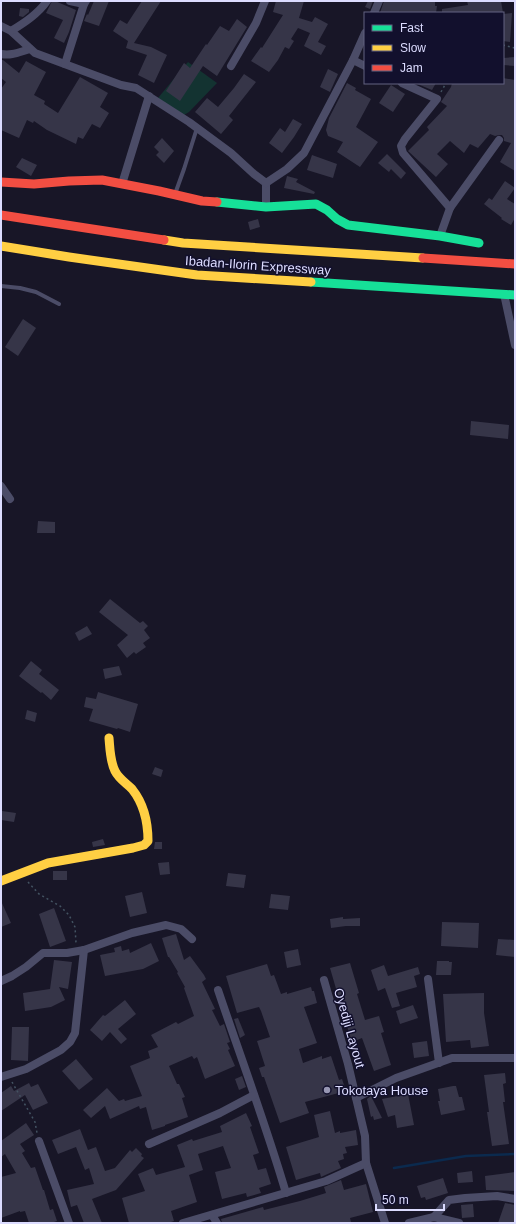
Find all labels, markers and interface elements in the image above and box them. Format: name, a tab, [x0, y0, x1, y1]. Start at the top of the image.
legend	[364, 12, 504, 84]
text: Fast	[400, 21, 424, 35]
text: Slow	[400, 41, 426, 55]
text: Jam	[400, 61, 423, 75]
street label: Ibadan-Ilorin Expressway	[185, 253, 332, 278]
street label: Oyediji Layout	[331, 986, 368, 1070]
place label: Tokotaya House	[335, 1083, 428, 1098]
marker: Tokotaya House	[322, 1085, 332, 1095]
scale bar	[376, 1186, 444, 1212]
text: 50 m	[382, 1193, 409, 1207]

